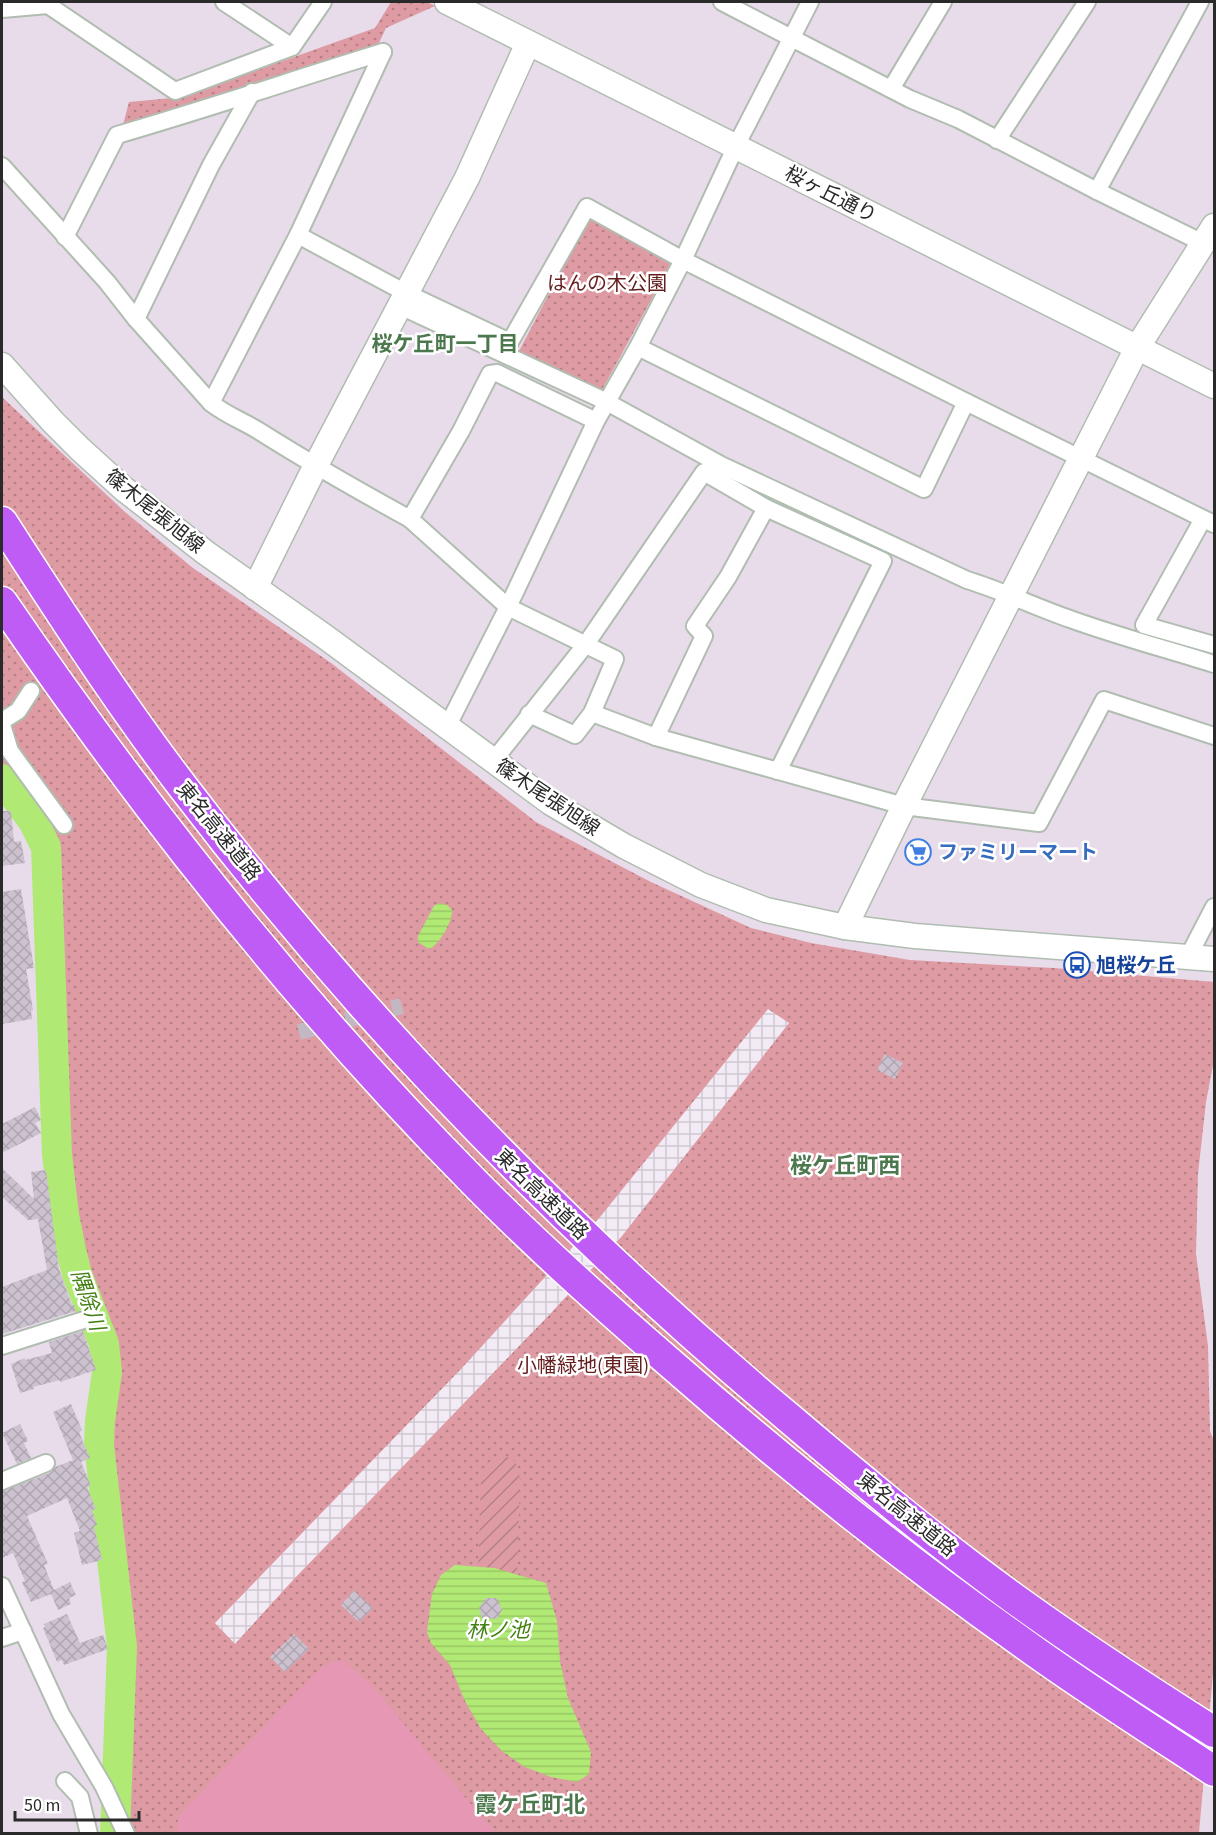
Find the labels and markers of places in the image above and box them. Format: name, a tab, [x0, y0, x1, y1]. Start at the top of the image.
supermarket icon: ファミリーマート	[903, 837, 933, 867]
place label: ファミリーマート	[938, 839, 1098, 867]
bus stop icon: 旭桜ケ丘	[1062, 950, 1092, 980]
place label: 旭桜ケ丘	[1096, 952, 1176, 980]

